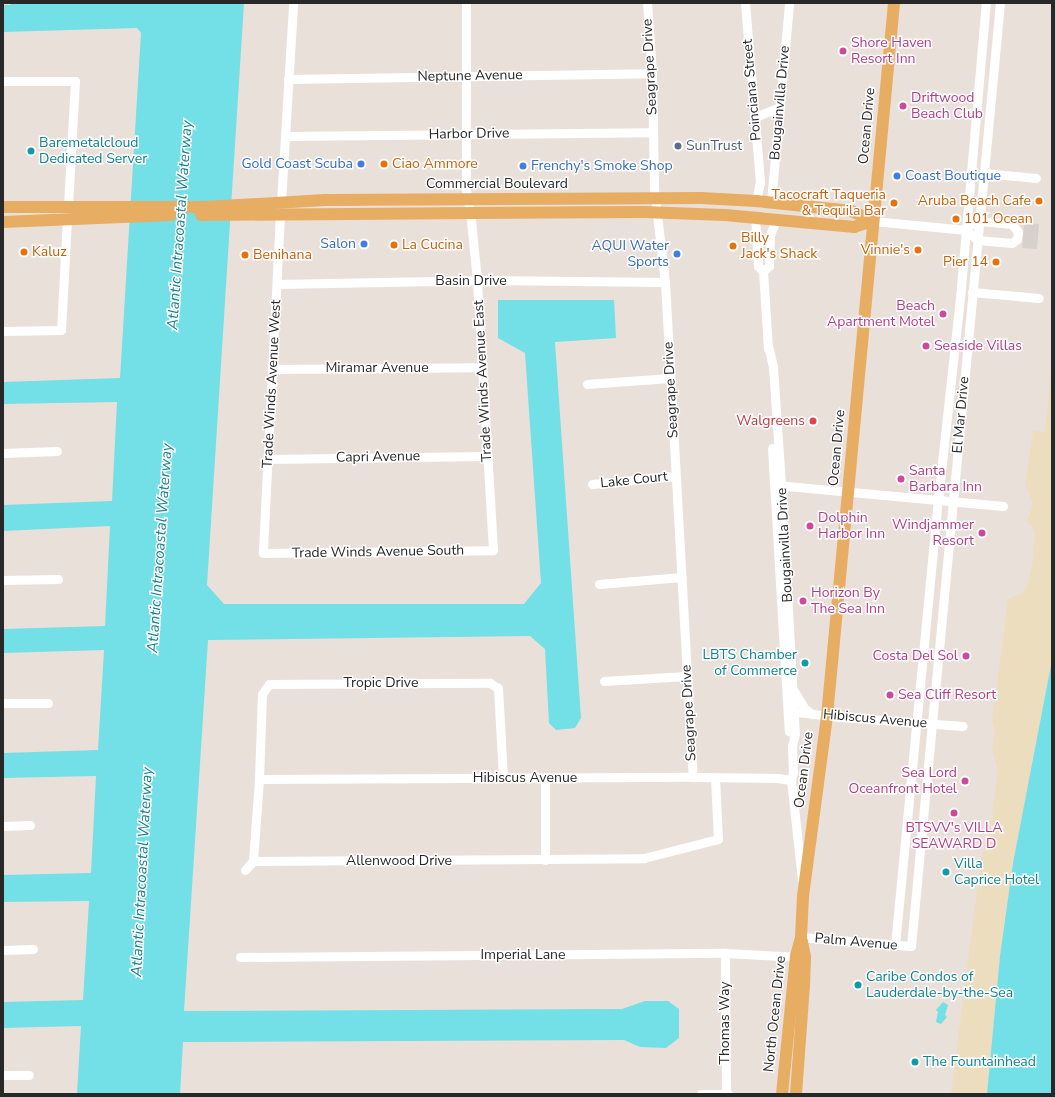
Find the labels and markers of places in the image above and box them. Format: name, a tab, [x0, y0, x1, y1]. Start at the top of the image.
place label: Shore Haven Resort Inn	[851, 35, 932, 68]
marker: Shore Haven Resort Inn	[838, 46, 848, 56]
place label: Driftwood Beach Club	[911, 90, 983, 122]
marker: Driftwood Beach Club	[898, 101, 908, 111]
place label: Baremetalcloud Dedicated Server	[39, 135, 147, 168]
place label: SunTrust	[686, 138, 742, 154]
marker: SunTrust	[673, 141, 683, 151]
marker: Baremetalcloud Dedicated Server	[26, 146, 36, 156]
place label: Gold Coast Scuba	[241, 156, 353, 172]
place label: Ciao Ammore	[392, 156, 478, 172]
place label: Frenchy's Smoke Shop	[531, 158, 673, 174]
marker: Gold Coast Scuba	[356, 159, 366, 169]
marker: Ciao Ammore	[379, 159, 389, 169]
marker: Frenchy's Smoke Shop	[518, 161, 528, 171]
place label: Coast Boutique	[905, 168, 1001, 184]
marker: Coast Boutique	[892, 171, 902, 181]
place label: Tacocraft Taqueria & Tequila Bar	[772, 187, 886, 220]
place label: Aruba Beach Cafe	[918, 193, 1031, 209]
marker: Aruba Beach Cafe	[1034, 196, 1044, 206]
marker: Tacocraft Taqueria & Tequila Bar	[889, 198, 899, 208]
place label: 101 Ocean	[964, 211, 1033, 227]
marker: 101 Ocean	[951, 214, 961, 224]
place label: Billy Jack's Shack	[741, 230, 817, 262]
place label: Salon	[320, 236, 356, 252]
place label: La Cucina	[402, 237, 463, 253]
place label: AQUI Water Sports	[592, 238, 669, 270]
marker: Salon	[359, 239, 369, 249]
marker: La Cucina	[389, 240, 399, 250]
marker: Billy Jack's Shack	[728, 241, 738, 251]
place label: Vinnie's	[861, 242, 910, 258]
place label: Kaluz	[32, 244, 67, 260]
marker: Vinnie's	[913, 245, 923, 255]
marker: Kaluz	[19, 247, 29, 257]
place label: Benihana	[253, 247, 312, 263]
marker: AQUI Water Sports	[672, 249, 682, 259]
marker: Benihana	[240, 250, 250, 260]
place label: Pier 14	[943, 254, 988, 270]
marker: Pier 14	[991, 257, 1001, 267]
place label: Beach Apartment Motel	[827, 298, 935, 330]
marker: Beach Apartment Motel	[938, 309, 948, 319]
place label: Seaside Villas	[934, 338, 1022, 354]
marker: Seaside Villas	[921, 341, 931, 351]
place label: Walgreens	[736, 413, 805, 429]
marker: Walgreens	[808, 416, 818, 426]
place label: Santa Barbara Inn	[909, 463, 982, 496]
marker: Santa Barbara Inn	[896, 474, 906, 484]
place label: Dolphin Harbor Inn	[818, 510, 885, 542]
place label: Windjammer Resort	[892, 517, 974, 550]
marker: Dolphin Harbor Inn	[805, 521, 815, 531]
marker: Windjammer Resort	[977, 528, 987, 538]
place label: Horizon By The Sea Inn	[811, 585, 885, 618]
marker: Horizon By The Sea Inn	[798, 596, 808, 606]
place label: LBTS Chamber of Commerce	[702, 647, 797, 680]
place label: Costa Del Sol	[873, 648, 958, 664]
marker: Costa Del Sol	[961, 651, 971, 661]
marker: LBTS Chamber of Commerce	[800, 658, 810, 668]
place label: Sea Cliff Resort	[898, 687, 996, 703]
marker: Sea Cliff Resort	[885, 690, 895, 700]
place label: Sea Lord Oceanfront Hotel	[848, 765, 957, 798]
marker: Sea Lord Oceanfront Hotel	[960, 776, 970, 786]
marker: BTSVV's VILLA SEAWARD D	[949, 808, 959, 818]
place label: BTSVV's VILLA SEAWARD D	[906, 820, 1002, 852]
place label: Villa Caprice Hotel	[954, 856, 1039, 888]
marker: Villa Caprice Hotel	[941, 867, 951, 877]
place label: Caribe Condos of Lauderdale-by-the-Sea	[866, 969, 1013, 1002]
marker: Caribe Condos of Lauderdale-by-the-Sea	[853, 980, 863, 990]
place label: The Fountainhead	[923, 1054, 1036, 1070]
marker: The Fountainhead	[910, 1057, 920, 1067]

